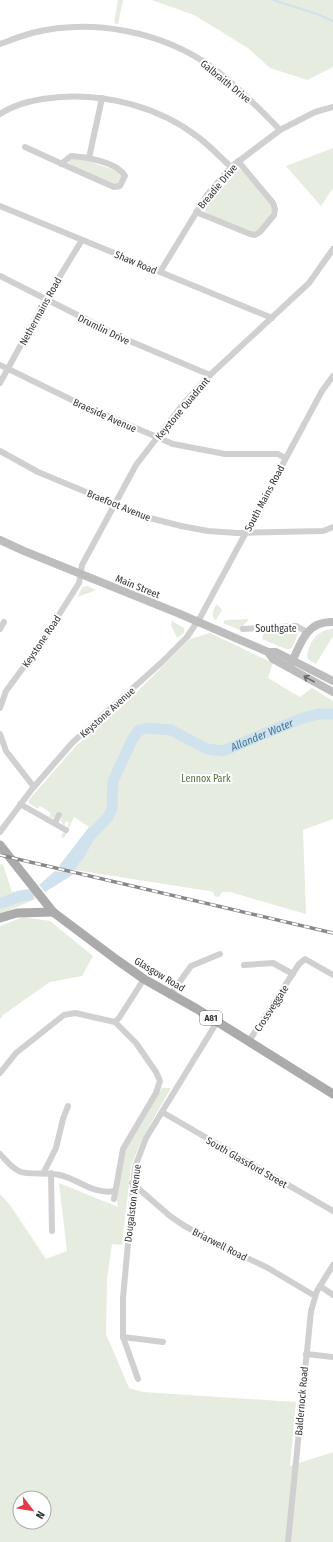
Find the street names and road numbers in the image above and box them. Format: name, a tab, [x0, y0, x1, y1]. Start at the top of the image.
street label: Galbraith Drive	[198, 58, 253, 106]
street label: Breadie Drive	[196, 162, 240, 211]
street label: Shaw Road	[113, 249, 159, 277]
street label: Nethermains Road	[17, 275, 64, 348]
street label: Drumlin Drive	[76, 312, 131, 348]
street label: Keystone Quadrant	[153, 374, 213, 442]
street label: Braeside Avenue	[71, 397, 138, 435]
street label: South Mains Road	[242, 463, 287, 534]
street label: Braefoot Avenue	[85, 488, 152, 524]
street label: Main Street	[114, 573, 162, 602]
street label: Keystone Road	[20, 613, 64, 670]
street label: Southgate	[255, 623, 297, 635]
street label: Keystone Avenue	[78, 685, 138, 741]
street label: Glasgow Road	[132, 955, 187, 995]
street label: Crossveggate	[252, 983, 291, 1034]
road number: A81	[200, 1011, 222, 1025]
street label: South Glassford Street	[204, 1135, 290, 1191]
street label: Dougalston Avenue	[122, 1163, 144, 1243]
street label: Briarwell Road	[190, 1226, 249, 1264]
street label: Baldernock Road	[293, 1366, 311, 1436]

